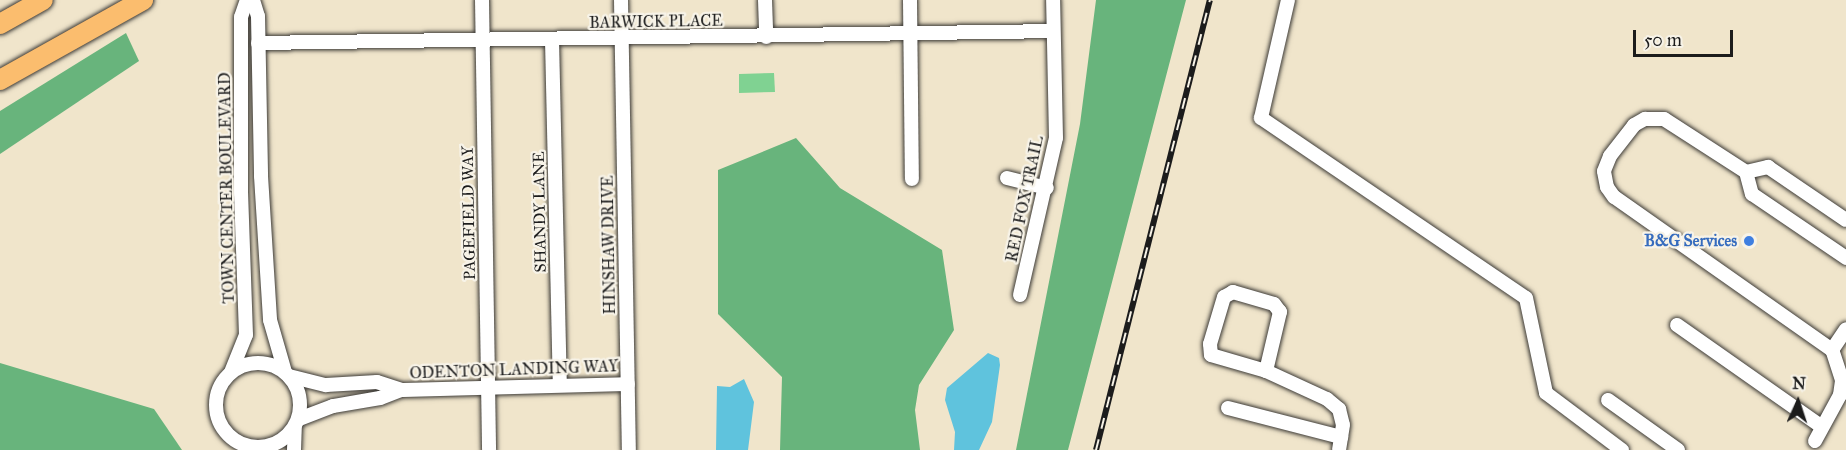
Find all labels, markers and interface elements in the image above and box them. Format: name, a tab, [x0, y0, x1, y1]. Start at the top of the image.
street label: BARWICK PLACE	[589, 11, 723, 33]
scale bar	[1636, 18, 1736, 56]
text: 50 m	[1644, 29, 1682, 51]
street label: TOWN CENTER BOULEVARD	[215, 72, 239, 304]
street label: RED FOX TRAIL	[1002, 134, 1048, 264]
street label: PAGEFIELD WAY	[458, 146, 480, 280]
street label: SHANDY LANE	[529, 151, 551, 273]
street label: HINSHAW DRIVE	[598, 175, 620, 315]
place label: B&G Services	[1644, 231, 1737, 251]
marker: B&G Services	[1742, 234, 1756, 248]
street label: ODENTON LANDING WAY	[409, 357, 619, 383]
north arrow	[1768, 372, 1828, 432]
text: N	[1792, 374, 1806, 393]

